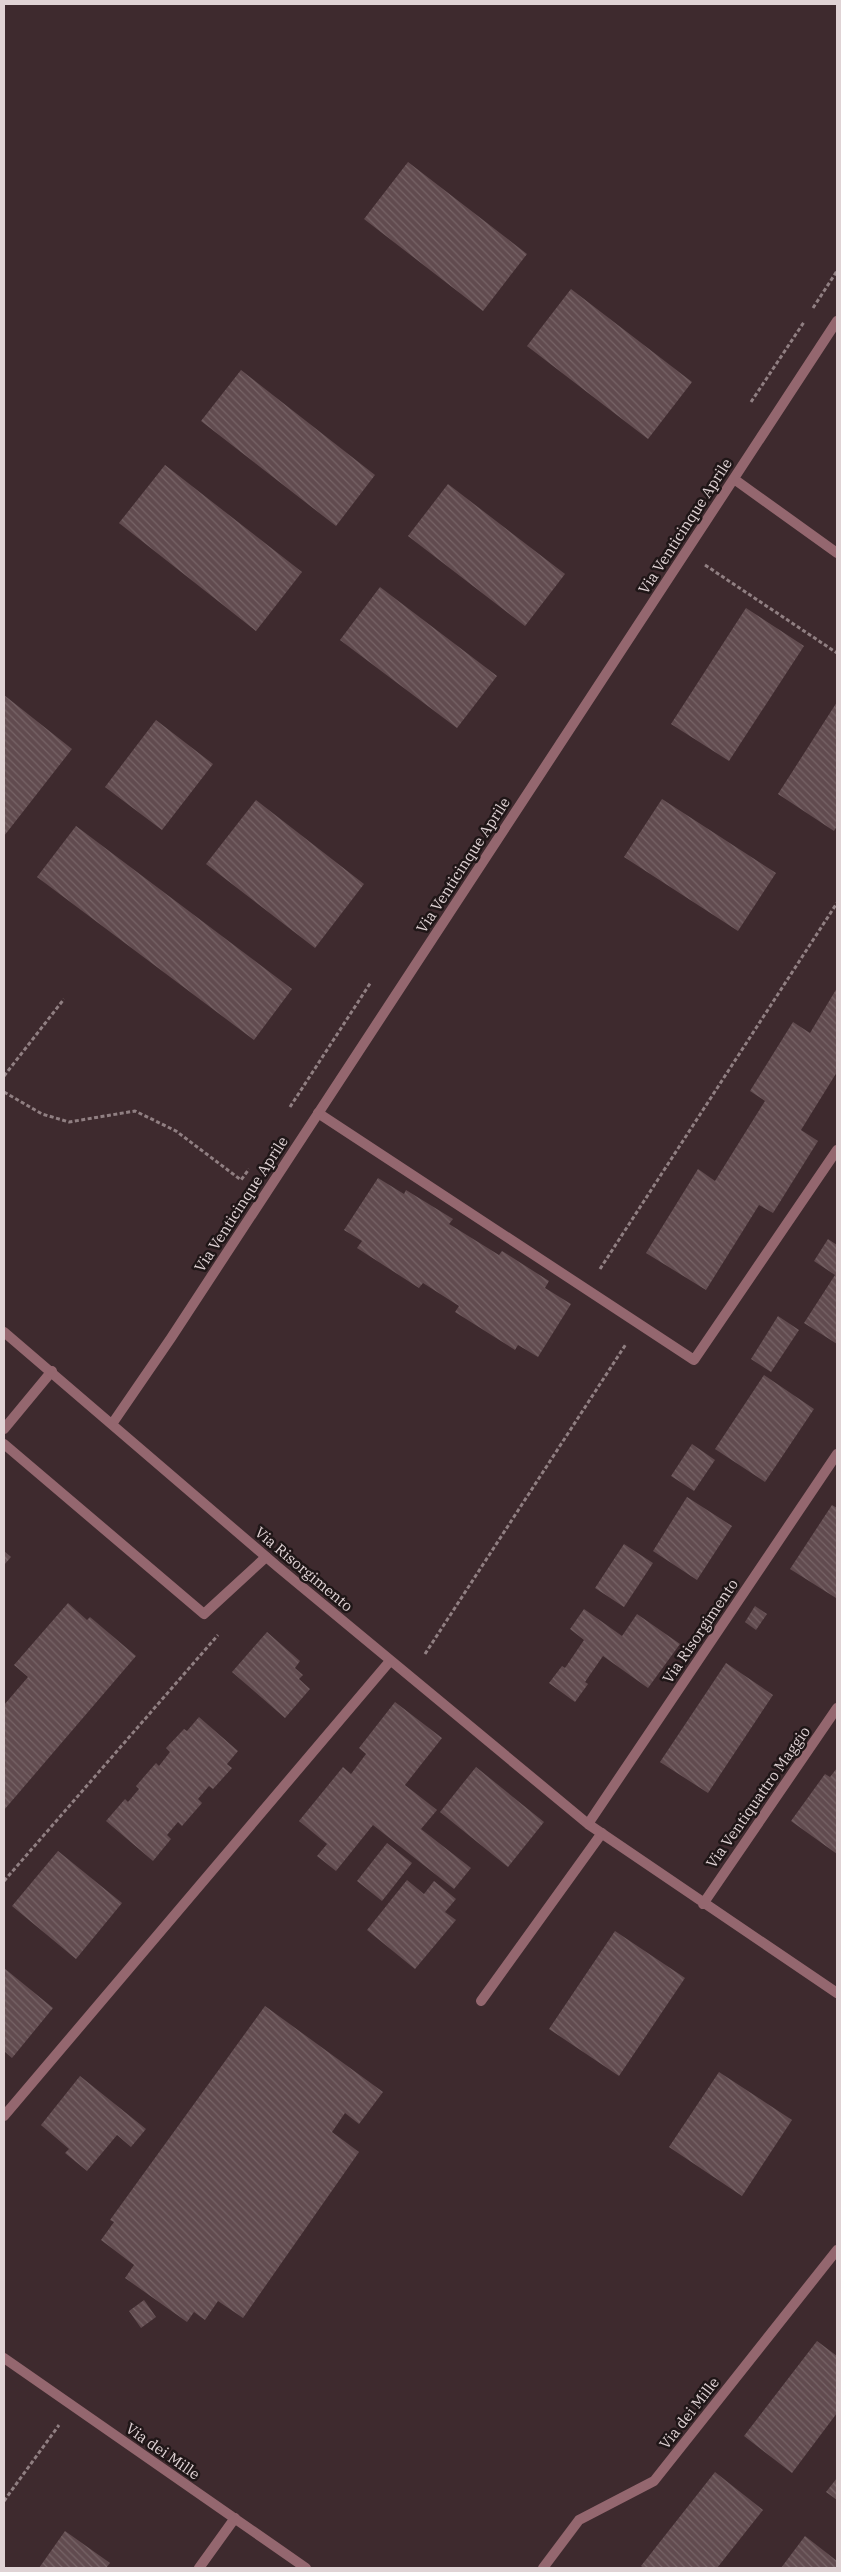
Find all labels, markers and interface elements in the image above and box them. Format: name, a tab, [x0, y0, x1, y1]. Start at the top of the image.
street label: Via Venticinque Aprile	[634, 455, 736, 597]
street label: Via Venticinque Aprile	[412, 794, 514, 936]
street label: Via Venticinque Aprile	[190, 1133, 292, 1275]
street label: Via Risorgimento	[251, 1523, 357, 1615]
street label: Via Risorgimento	[658, 1575, 742, 1687]
street label: Via Ventiquattro Maggio	[702, 1722, 814, 1872]
street label: Via dei Mille	[655, 2373, 723, 2453]
street label: Via dei Mille	[122, 2418, 204, 2484]

